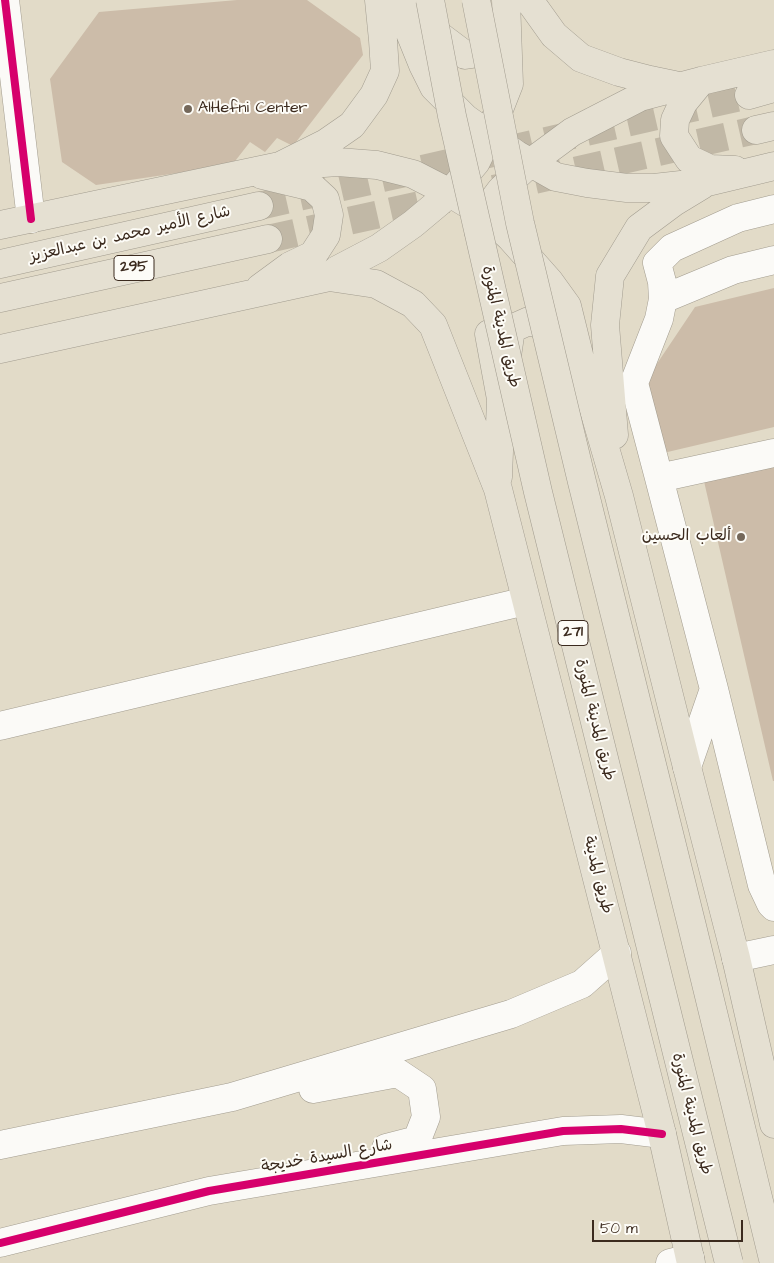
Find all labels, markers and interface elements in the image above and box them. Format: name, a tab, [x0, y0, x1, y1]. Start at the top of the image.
place label: AlHefni Center	[198, 99, 307, 119]
marker: AlHefni Center	[182, 103, 194, 115]
street label: شارع الأمير محمد بن عبدالعزيز	[28, 202, 232, 268]
road number: 295	[114, 256, 154, 280]
street label: طريق المدينة المنورة	[477, 264, 523, 390]
place label: ألعاب الحسين	[642, 527, 731, 547]
marker: ألعاب الحسين	[735, 531, 747, 543]
road number: 271	[558, 620, 588, 646]
street label: طريق المدينة المنورة	[570, 657, 618, 783]
street label: طريق المدينة	[578, 834, 616, 916]
street label: طريق المدينة المنورة	[667, 1051, 715, 1177]
street label: شارع السيدة خديجة	[260, 1136, 394, 1178]
scale bar	[594, 1210, 745, 1242]
text: 50 m	[600, 1218, 638, 1239]

